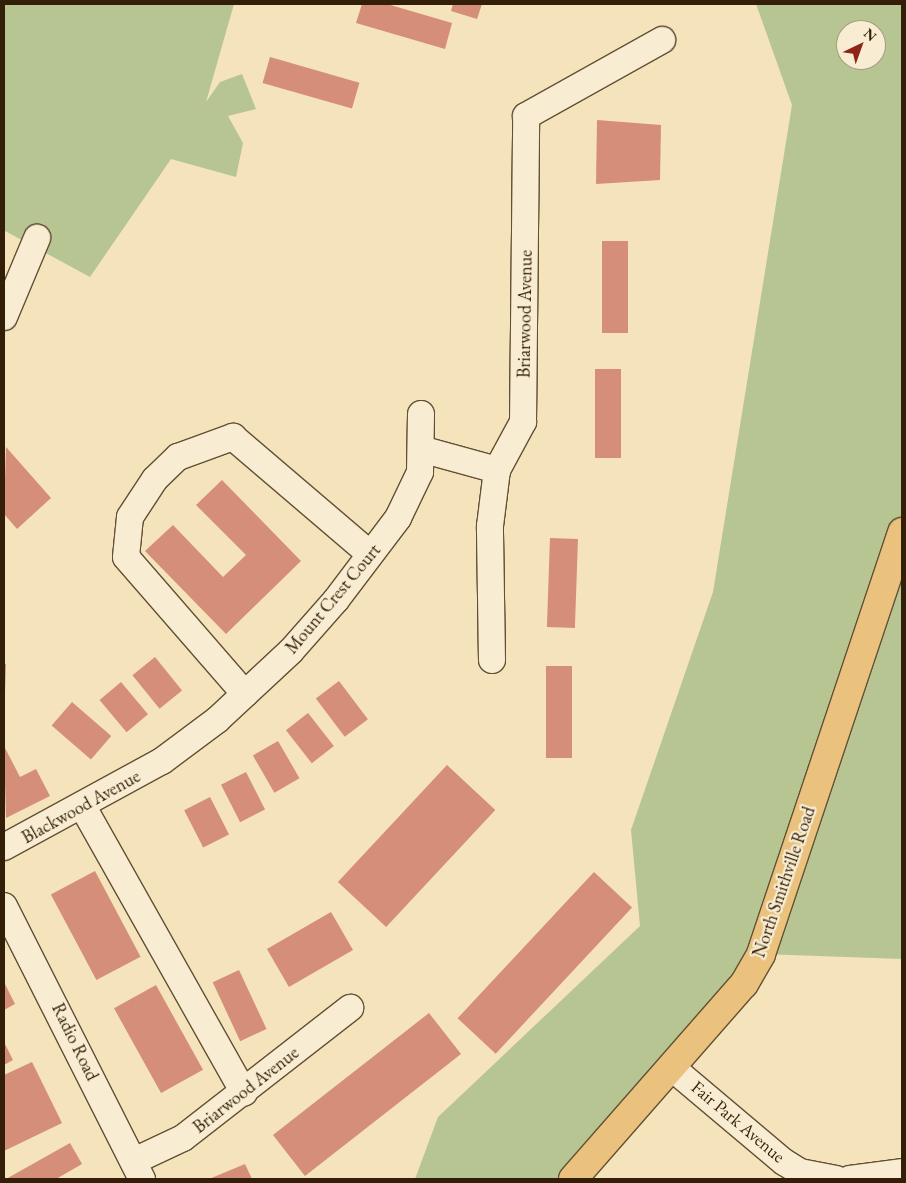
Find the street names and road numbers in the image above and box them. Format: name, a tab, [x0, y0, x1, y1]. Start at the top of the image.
street label: Briarwood Avenue	[513, 250, 537, 378]
street label: Mount Crest Court	[281, 540, 385, 658]
street label: Blackwood Avenue	[18, 766, 144, 848]
street label: North Smithville Road	[748, 804, 820, 960]
street label: Radio Road	[47, 1000, 103, 1084]
street label: Briarwood Avenue	[189, 1042, 303, 1138]
street label: Fair Park Avenue	[687, 1077, 789, 1167]

